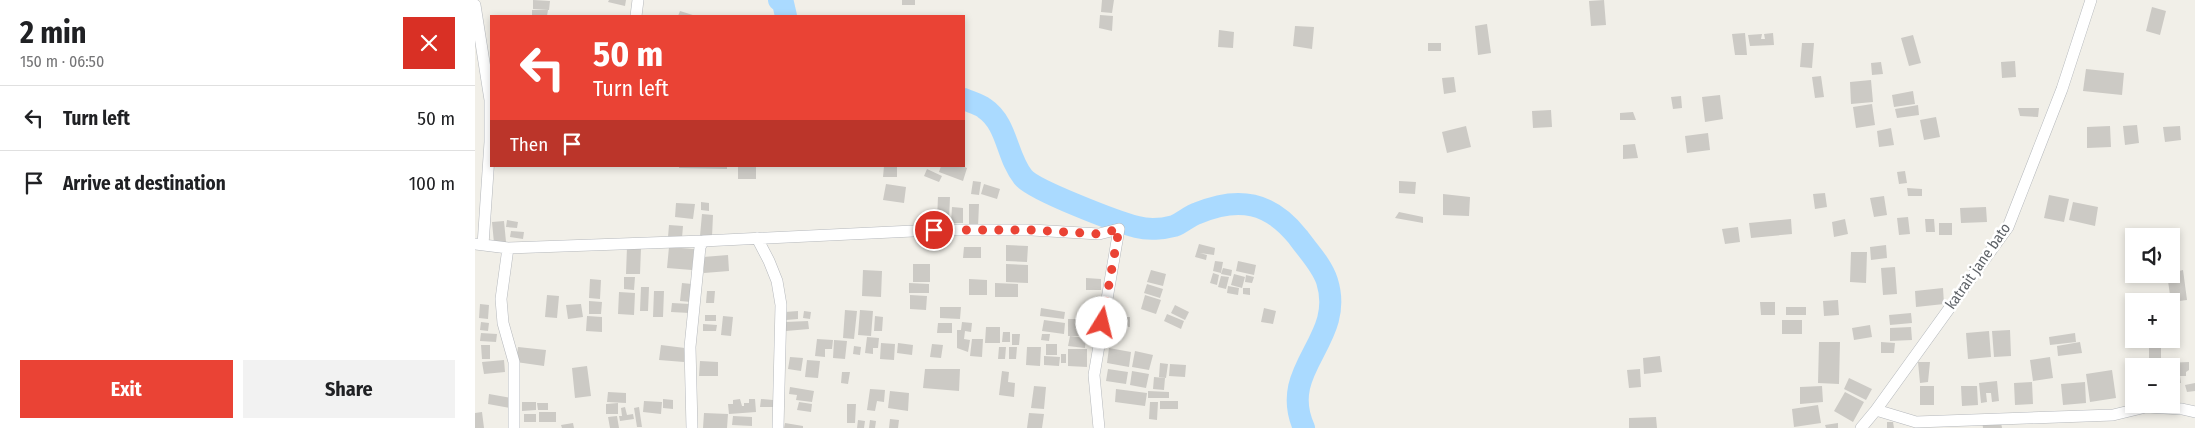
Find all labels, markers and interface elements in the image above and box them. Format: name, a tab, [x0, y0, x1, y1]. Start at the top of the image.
text: 2 min	[20, 15, 87, 51]
button: close	[403, 17, 455, 69]
text: 50 m	[593, 33, 663, 75]
icon: left	[510, 35, 575, 100]
text: 150 m · 06:50	[20, 52, 104, 71]
text: Turn left	[593, 75, 669, 102]
icon: left	[20, 104, 48, 132]
text: Turn left	[63, 107, 130, 130]
text: 50 m	[417, 107, 455, 130]
icon: arrive	[558, 130, 586, 158]
text: Then	[510, 133, 548, 156]
icon: arrive	[20, 169, 48, 197]
text: Arrive at destination	[63, 172, 226, 195]
text: 100 m	[409, 172, 455, 195]
pin	[913, 209, 955, 251]
icon: arrive	[920, 216, 948, 244]
street label: katrait jane bato	[1942, 219, 2014, 313]
map controls	[2125, 228, 2180, 413]
button: sound	[2125, 228, 2180, 283]
button: +	[2125, 293, 2180, 348]
position arrow	[1075, 296, 1127, 348]
button: −	[2125, 358, 2180, 413]
button: Exit	[20, 360, 233, 418]
button: Share	[243, 360, 455, 418]

